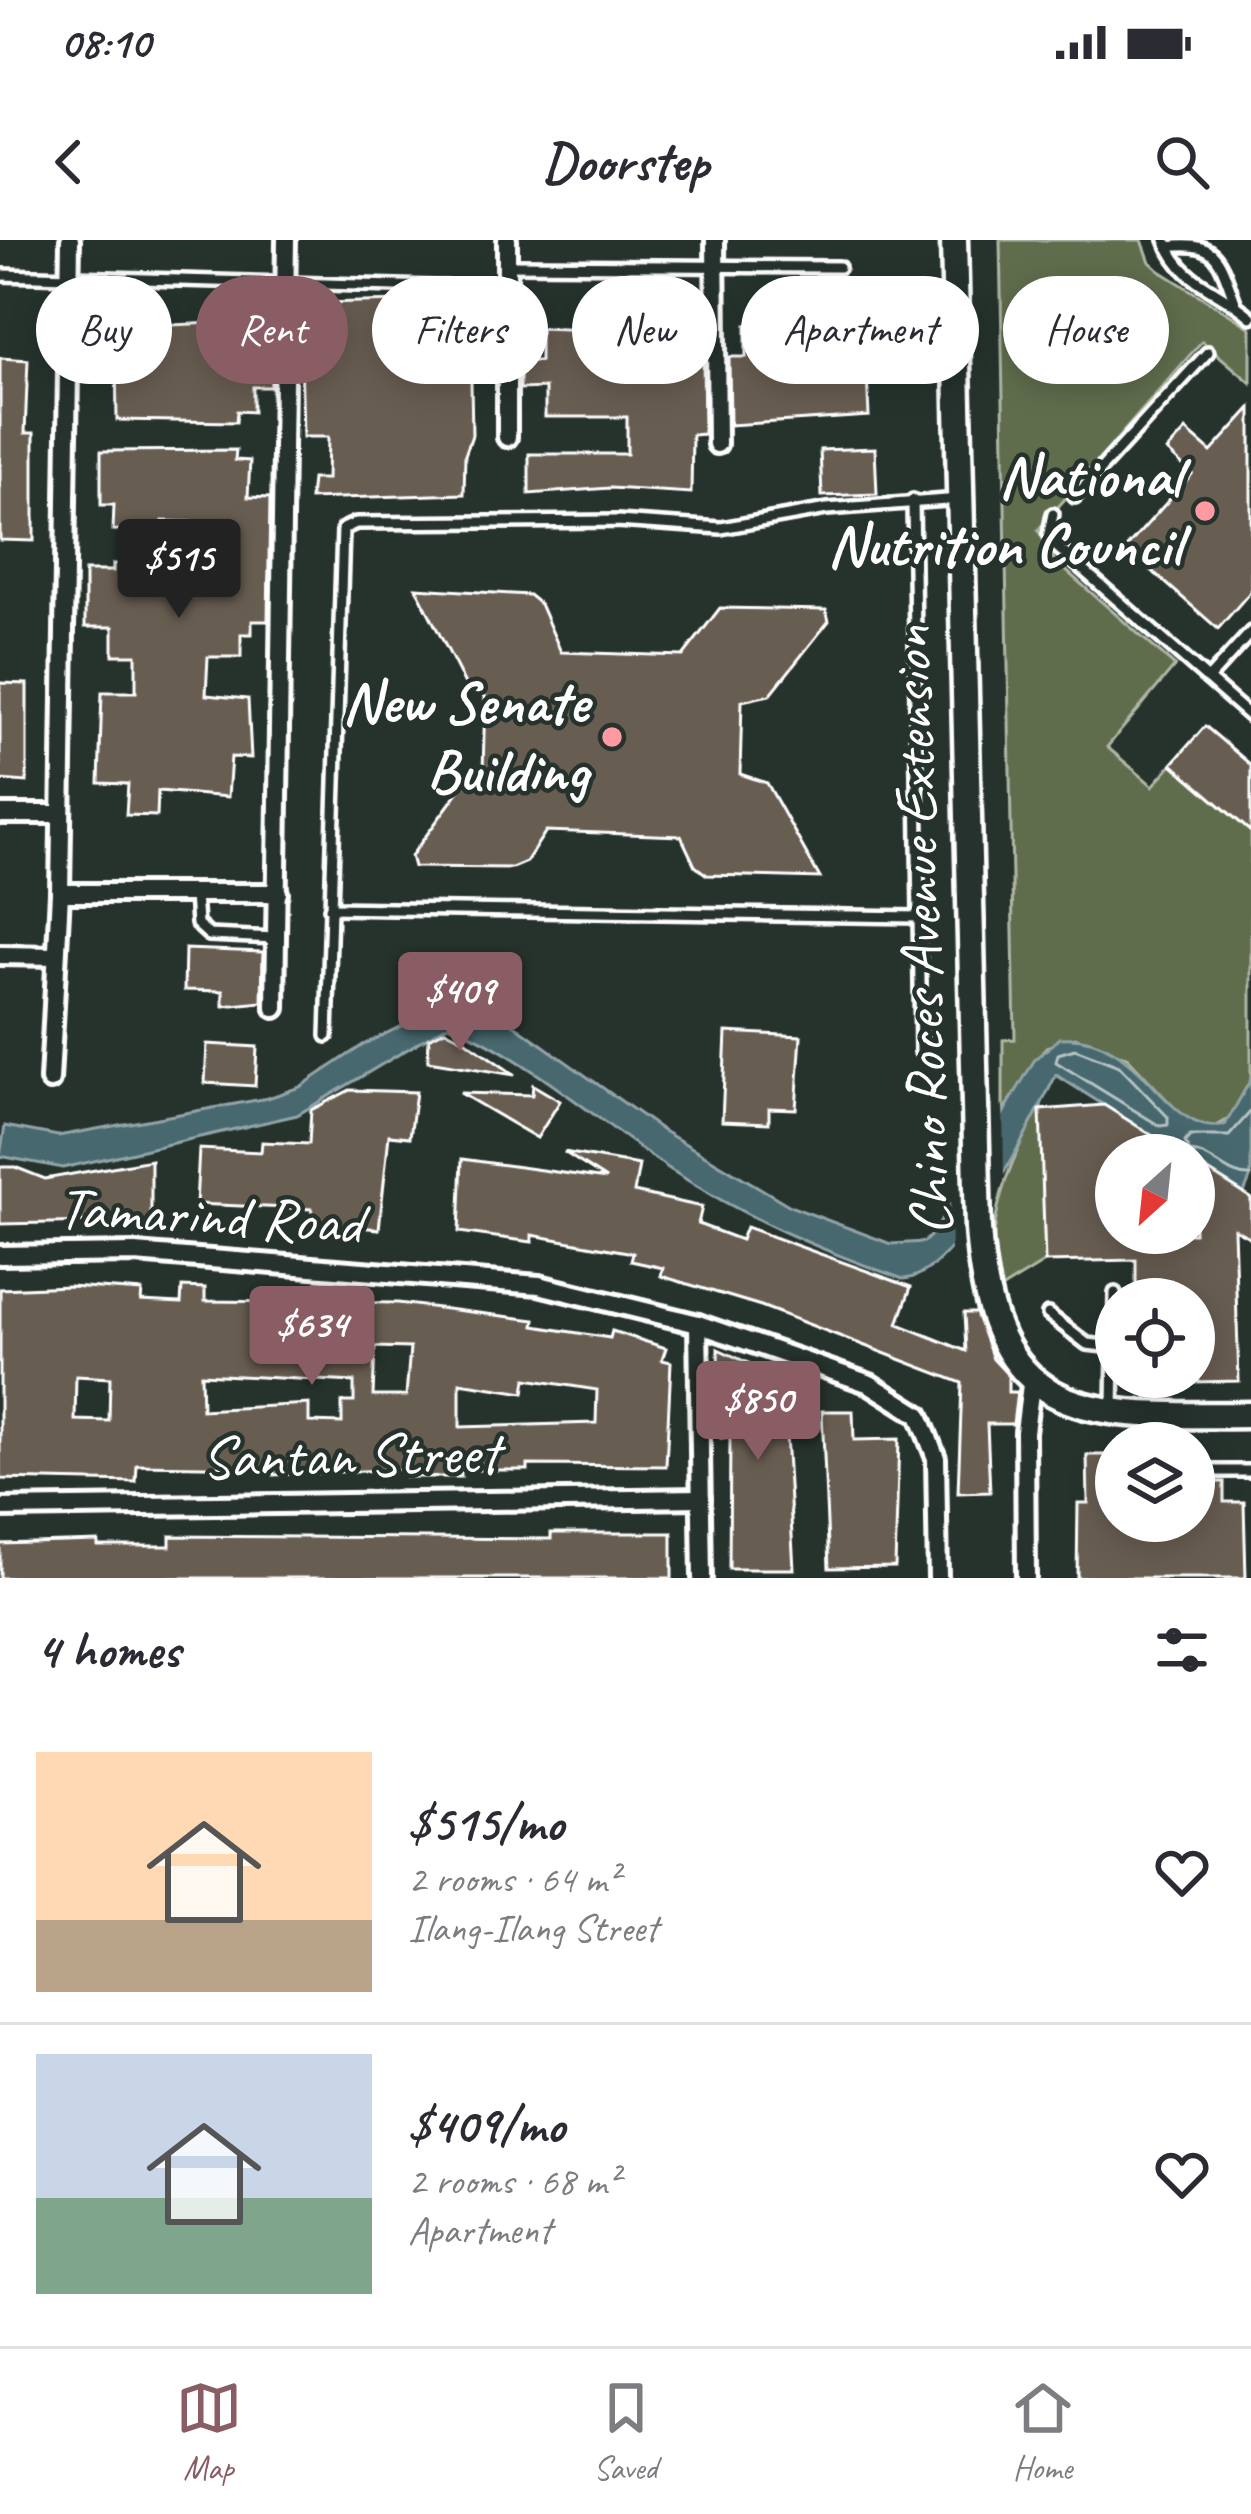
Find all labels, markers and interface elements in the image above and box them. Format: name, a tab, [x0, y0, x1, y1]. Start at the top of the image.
text: 08:10	[60, 14, 150, 71]
text: Doorstep	[543, 128, 709, 196]
icon: back	[36, 129, 102, 195]
icon: search	[1149, 129, 1215, 195]
chip: Buy	[36, 276, 172, 384]
chip: Rent	[196, 276, 348, 384]
chip: Filters	[372, 276, 548, 384]
chip: New	[572, 276, 717, 384]
chip: Apartment	[741, 276, 979, 384]
chip: House	[1003, 276, 1169, 384]
place label: National Nutrition Council	[828, 438, 1192, 583]
marker: National Nutrition Council	[1192, 498, 1218, 524]
pin: $515	[108, 519, 250, 621]
text: $515	[145, 533, 213, 582]
street label: Chino Roces Avenue Extension	[871, 624, 969, 1237]
place label: New Senate Building	[342, 664, 593, 809]
marker: New Senate Building	[599, 724, 625, 750]
pin: $409	[389, 952, 531, 1054]
text: $409	[425, 966, 495, 1015]
north arrow	[1095, 1134, 1215, 1254]
map controls	[1095, 1134, 1215, 1542]
street label: Tamarind Road	[56, 1169, 372, 1261]
button: locate	[1095, 1278, 1215, 1398]
pin: $634	[241, 1286, 383, 1388]
text: $634	[276, 1300, 348, 1349]
pin: $850	[687, 1361, 829, 1463]
text: $850	[723, 1375, 793, 1424]
street label: Santan Street	[200, 1414, 508, 1496]
button: layers	[1095, 1422, 1215, 1542]
icon: filters	[1149, 1617, 1215, 1683]
text: 4 homes	[36, 1618, 180, 1682]
text: $515/mo	[408, 1791, 564, 1855]
icon: home	[132, 1800, 276, 1944]
icon: heart	[1149, 1839, 1215, 1905]
text: 2 rooms · 64 m²	[408, 1855, 619, 1904]
text: Ilang-Ilang Street	[408, 1904, 658, 1953]
text: $409/mo	[408, 2093, 565, 2157]
icon: home	[132, 2102, 276, 2246]
icon: heart	[1149, 2141, 1215, 2207]
text: 2 rooms · 68 m²	[408, 2157, 619, 2206]
text: Apartment	[408, 2206, 551, 2255]
tab: Map	[176, 2375, 242, 2489]
tab: Saved	[593, 2375, 659, 2489]
tab: Home	[1010, 2375, 1076, 2489]

